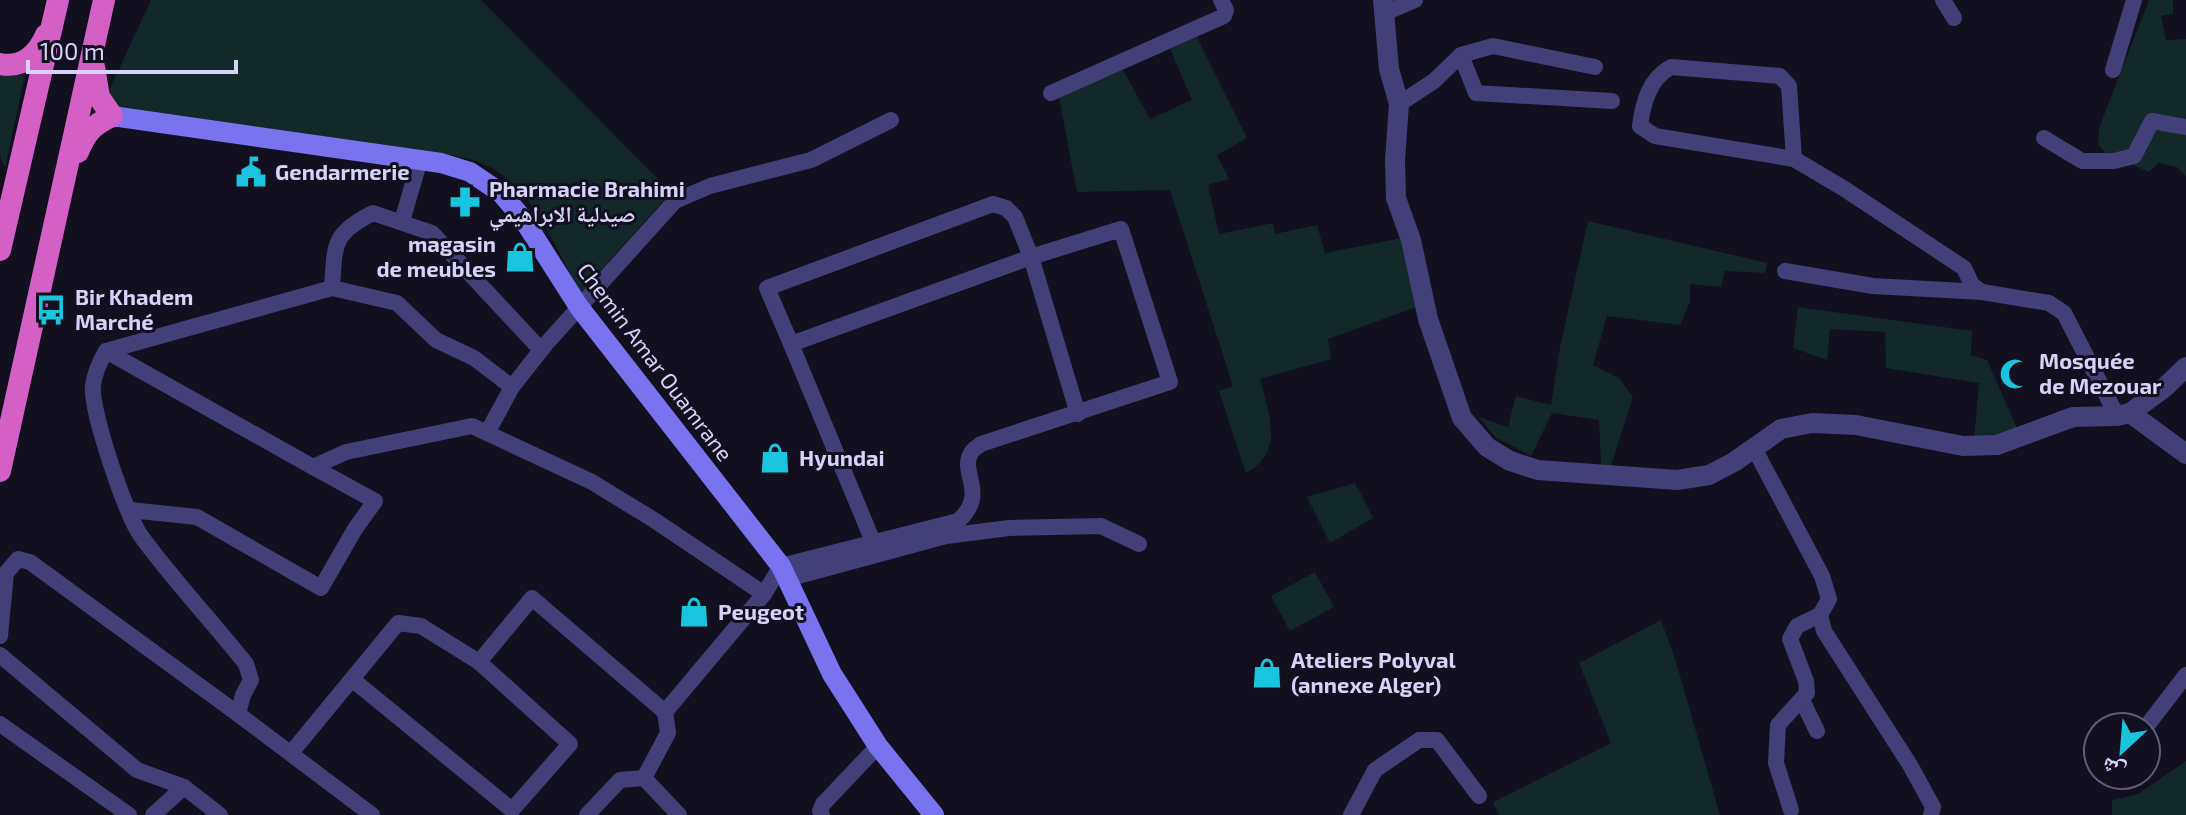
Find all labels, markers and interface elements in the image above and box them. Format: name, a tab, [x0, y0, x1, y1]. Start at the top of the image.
scale bar	[28, 24, 236, 74]
text: 100 m	[40, 36, 105, 65]
public building icon: Gendarmerie	[234, 155, 268, 189]
place label: Gendarmerie	[275, 158, 410, 184]
place label: Pharmacie Brahimi صيدلية الابراهيمي	[489, 175, 685, 231]
pharmacy icon: Pharmacie Brahimi صيدلية الابراهيمي	[448, 185, 482, 219]
place label: magasin de meubles	[376, 230, 496, 281]
shop icon: magasin de meubles	[503, 240, 537, 274]
street label: Chemin Amar Ouamrane	[573, 257, 739, 466]
place label: Bir Khadem Marché	[75, 283, 194, 334]
bus stop icon: Bir Khadem Marché	[34, 293, 68, 327]
place label: Mosquée de Mezouar	[2039, 347, 2162, 398]
mosque icon: Mosquée de Mezouar	[1998, 357, 2032, 391]
shop icon: Hyundai	[758, 441, 792, 475]
place label: Hyundai	[799, 444, 885, 471]
shop icon: Peugeot	[677, 595, 711, 629]
place label: Peugeot	[718, 598, 804, 624]
place label: Ateliers Polyval (annexe Alger)	[1291, 646, 1456, 697]
shop icon: Ateliers Polyval (annexe Alger)	[1250, 656, 1284, 690]
north arrow	[2082, 711, 2162, 791]
text: ش	[2097, 751, 2130, 787]

